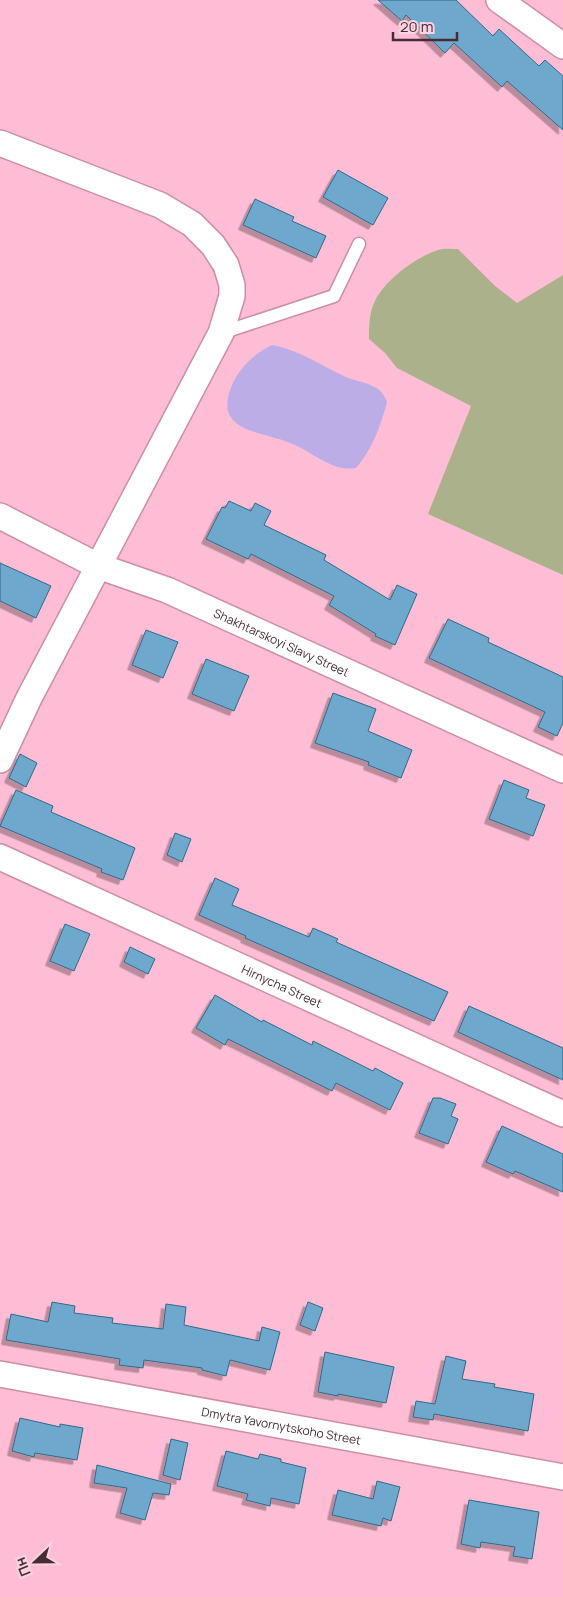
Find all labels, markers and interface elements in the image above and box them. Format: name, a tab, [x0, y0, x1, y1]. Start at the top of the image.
scale bar	[393, 10, 457, 42]
text: 20 m	[400, 16, 433, 37]
street label: Shakhtarskoyi Slavy Street	[211, 604, 352, 680]
street label: Hirnycha Street	[239, 960, 325, 1012]
street label: Dmytra Yavornytskoho Street	[200, 1403, 363, 1448]
north arrow	[10, 1537, 60, 1587]
text: Пн	[10, 1555, 35, 1579]

